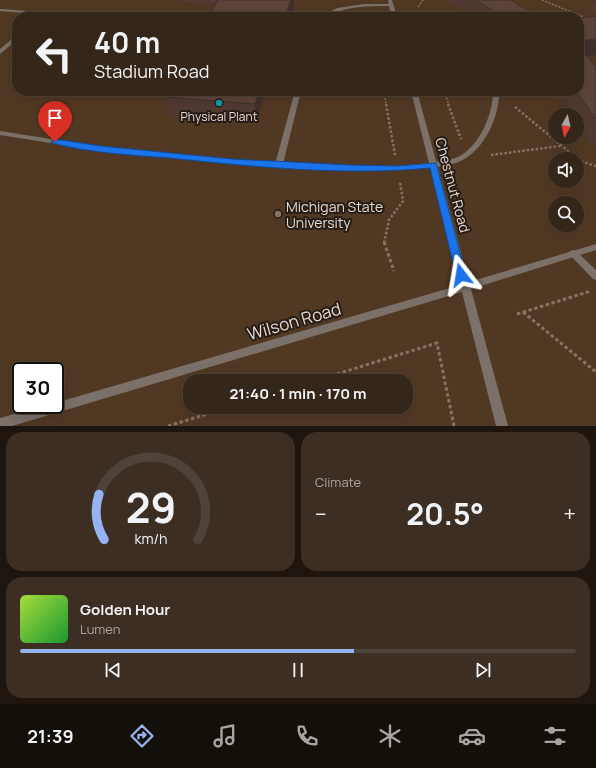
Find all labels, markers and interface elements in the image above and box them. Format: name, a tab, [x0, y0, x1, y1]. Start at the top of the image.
text: 40 m	[94, 23, 160, 61]
icon: left	[28, 28, 80, 80]
text: Stadium Road	[94, 59, 209, 83]
marker: Physical Plant	[214, 98, 224, 108]
pin	[38, 101, 72, 142]
icon: arrive	[44, 107, 66, 129]
place label: Physical Plant	[181, 108, 258, 125]
north arrow	[548, 108, 584, 144]
map controls	[548, 108, 584, 232]
street label: Chestnut Road	[431, 135, 475, 235]
button: sound	[548, 152, 584, 188]
button: search	[548, 196, 584, 232]
place label: Michigan State University	[286, 197, 383, 232]
marker: Michigan State University	[273, 209, 283, 219]
position arrow	[440, 254, 482, 296]
street label: Wilson Road	[245, 297, 343, 345]
speed limit sign: 30	[12, 362, 64, 414]
text: 21:40 · 1 min · 170 m	[229, 383, 367, 404]
text: Climate	[315, 473, 361, 491]
text: 29	[125, 478, 176, 534]
text: 20.5°	[406, 493, 484, 534]
text: −	[315, 499, 327, 529]
text: +	[563, 499, 576, 529]
text: km/h	[134, 528, 167, 547]
text: Golden Hour	[80, 599, 170, 620]
text: Lumen	[80, 620, 120, 638]
icon: previous	[102, 659, 124, 681]
icon: pause	[287, 659, 309, 681]
icon: next	[472, 659, 494, 681]
icon: directions	[128, 722, 156, 750]
icon: music	[211, 722, 239, 750]
icon: phone	[293, 722, 321, 750]
icon: climate	[376, 722, 404, 750]
icon: car	[458, 722, 486, 750]
icon: filters	[541, 722, 569, 750]
text: 21:39	[27, 724, 74, 748]

